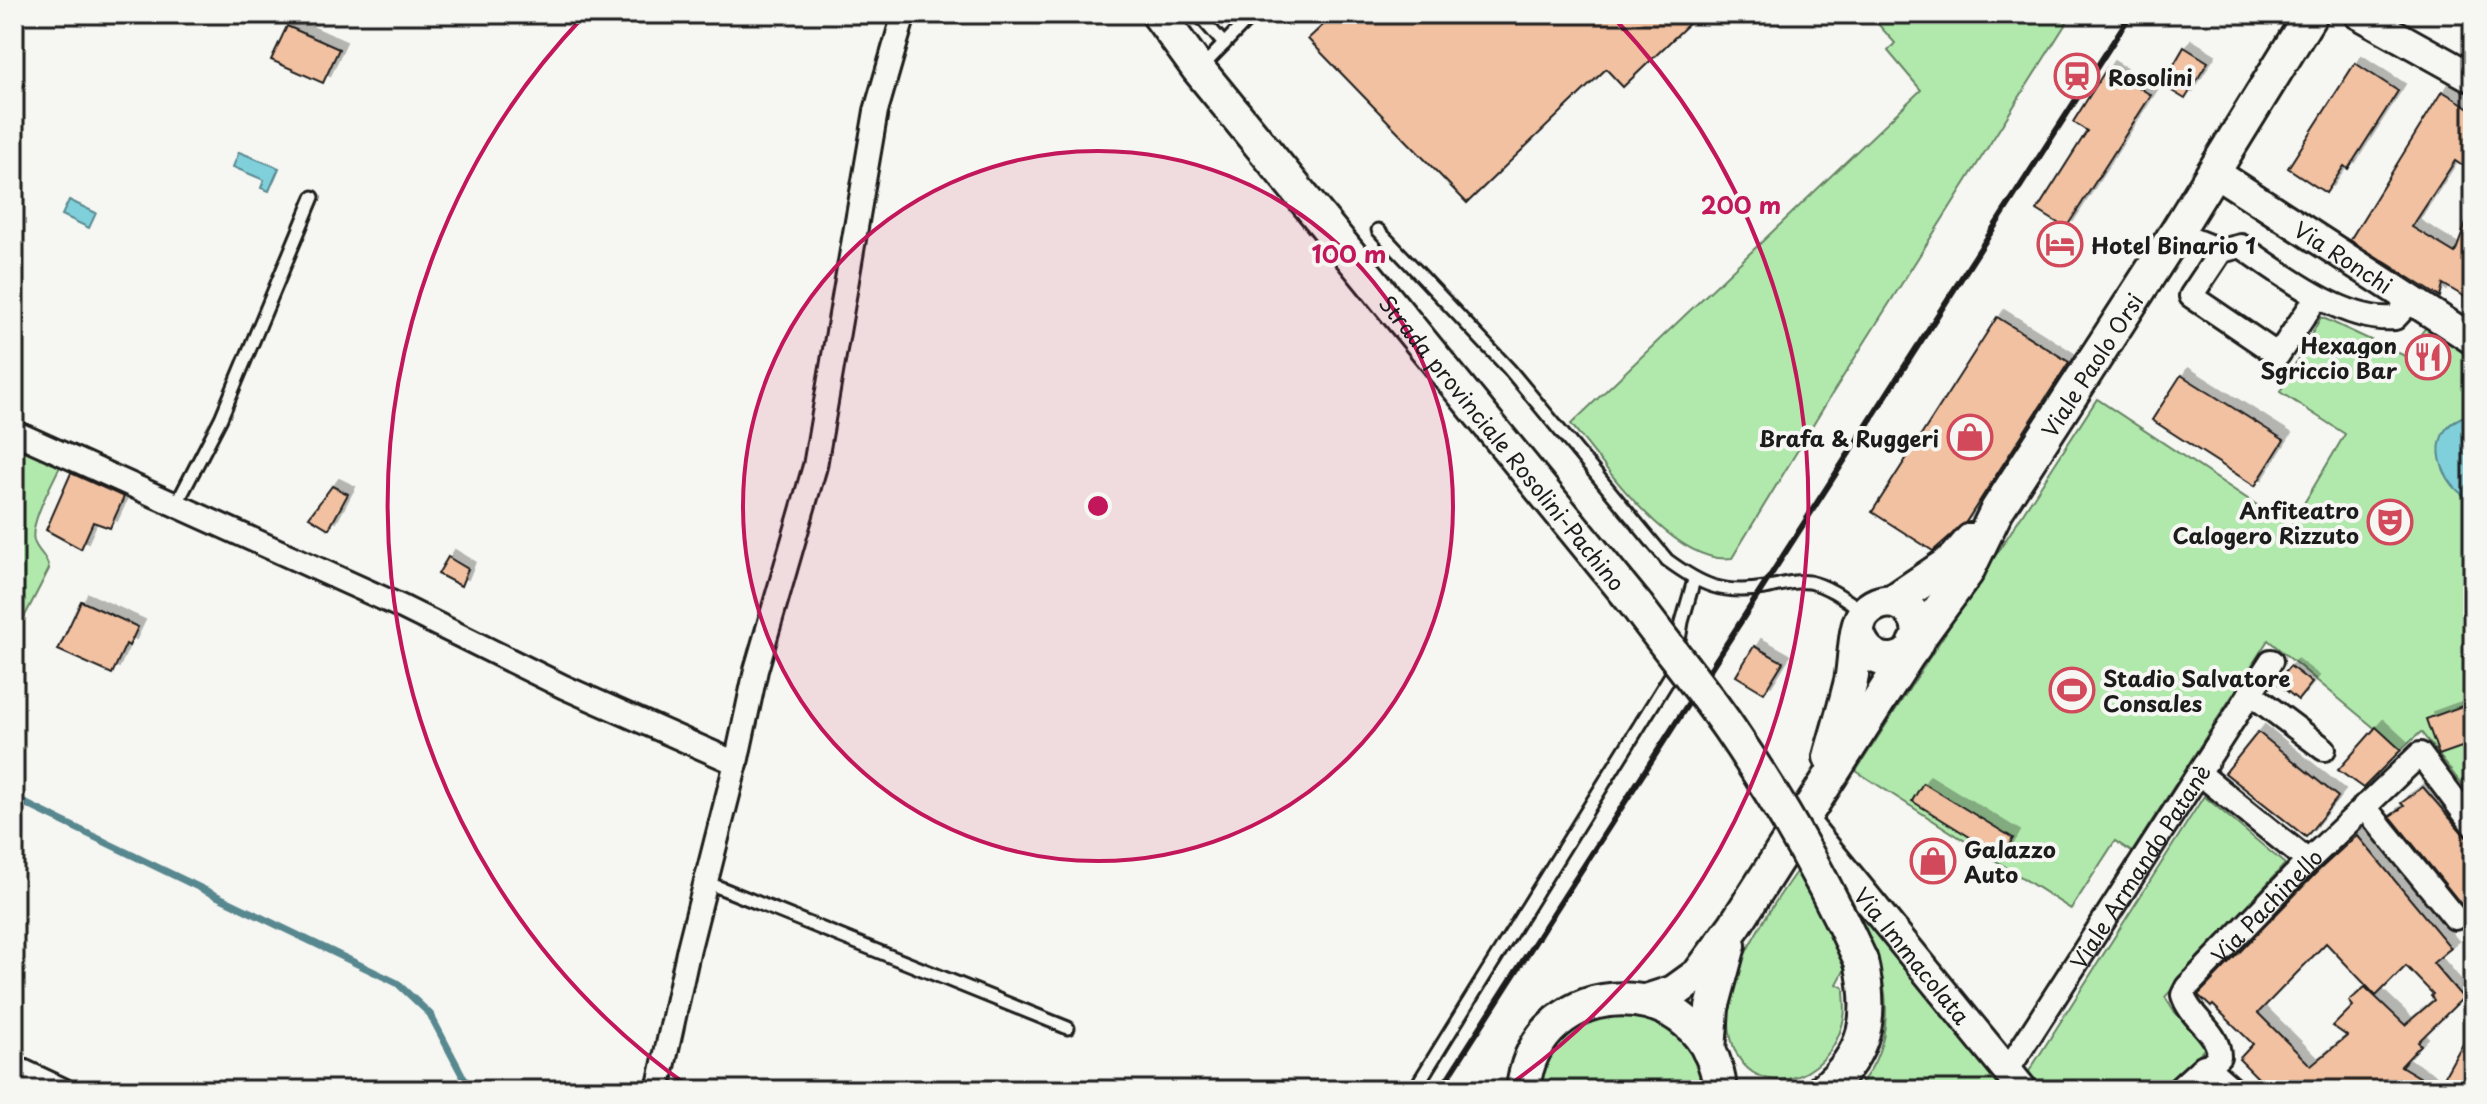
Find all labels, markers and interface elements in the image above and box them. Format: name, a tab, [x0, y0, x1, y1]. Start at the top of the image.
station icon: Rosolini	[2053, 52, 2101, 100]
place label: Rosolini	[2108, 60, 2193, 93]
text: 200 m	[1701, 186, 1781, 222]
street label: Via Ronchi	[2288, 212, 2400, 300]
hotel icon: Hotel Binario 1	[2036, 220, 2084, 268]
place label: Hotel Binario 1	[2091, 228, 2256, 261]
text: 100 m	[1312, 235, 1386, 271]
street label: Viale Paolo Orsi	[2032, 286, 2150, 443]
street label: Strada provinciale Rosolini-Pachino	[1372, 287, 1634, 597]
place label: Hexagon Sgriccio Bar	[2260, 328, 2398, 386]
restaurant icon: Hexagon Sgriccio Bar	[2404, 333, 2452, 381]
shop icon: Brafa & Ruggeri	[1946, 413, 1994, 461]
place label: Brafa & Ruggeri	[1759, 421, 1939, 454]
centre of rings	[1084, 492, 1112, 520]
place label: Anfiteatro Calogero Rizzuto	[2172, 493, 2359, 551]
theatre icon: Anfiteatro Calogero Rizzuto	[2366, 498, 2414, 546]
place label: Stadio Salvatore Consales	[2103, 661, 2291, 719]
sports icon: Stadio Salvatore Consales	[2048, 666, 2096, 714]
street label: Viale Armando Patanè	[2061, 757, 2217, 975]
place label: Galazzo Auto	[1964, 832, 2056, 890]
shop icon: Galazzo Auto	[1909, 837, 1957, 885]
street label: Via Pachinello	[2203, 840, 2329, 970]
street label: Via Immacolata	[1847, 879, 1979, 1031]

